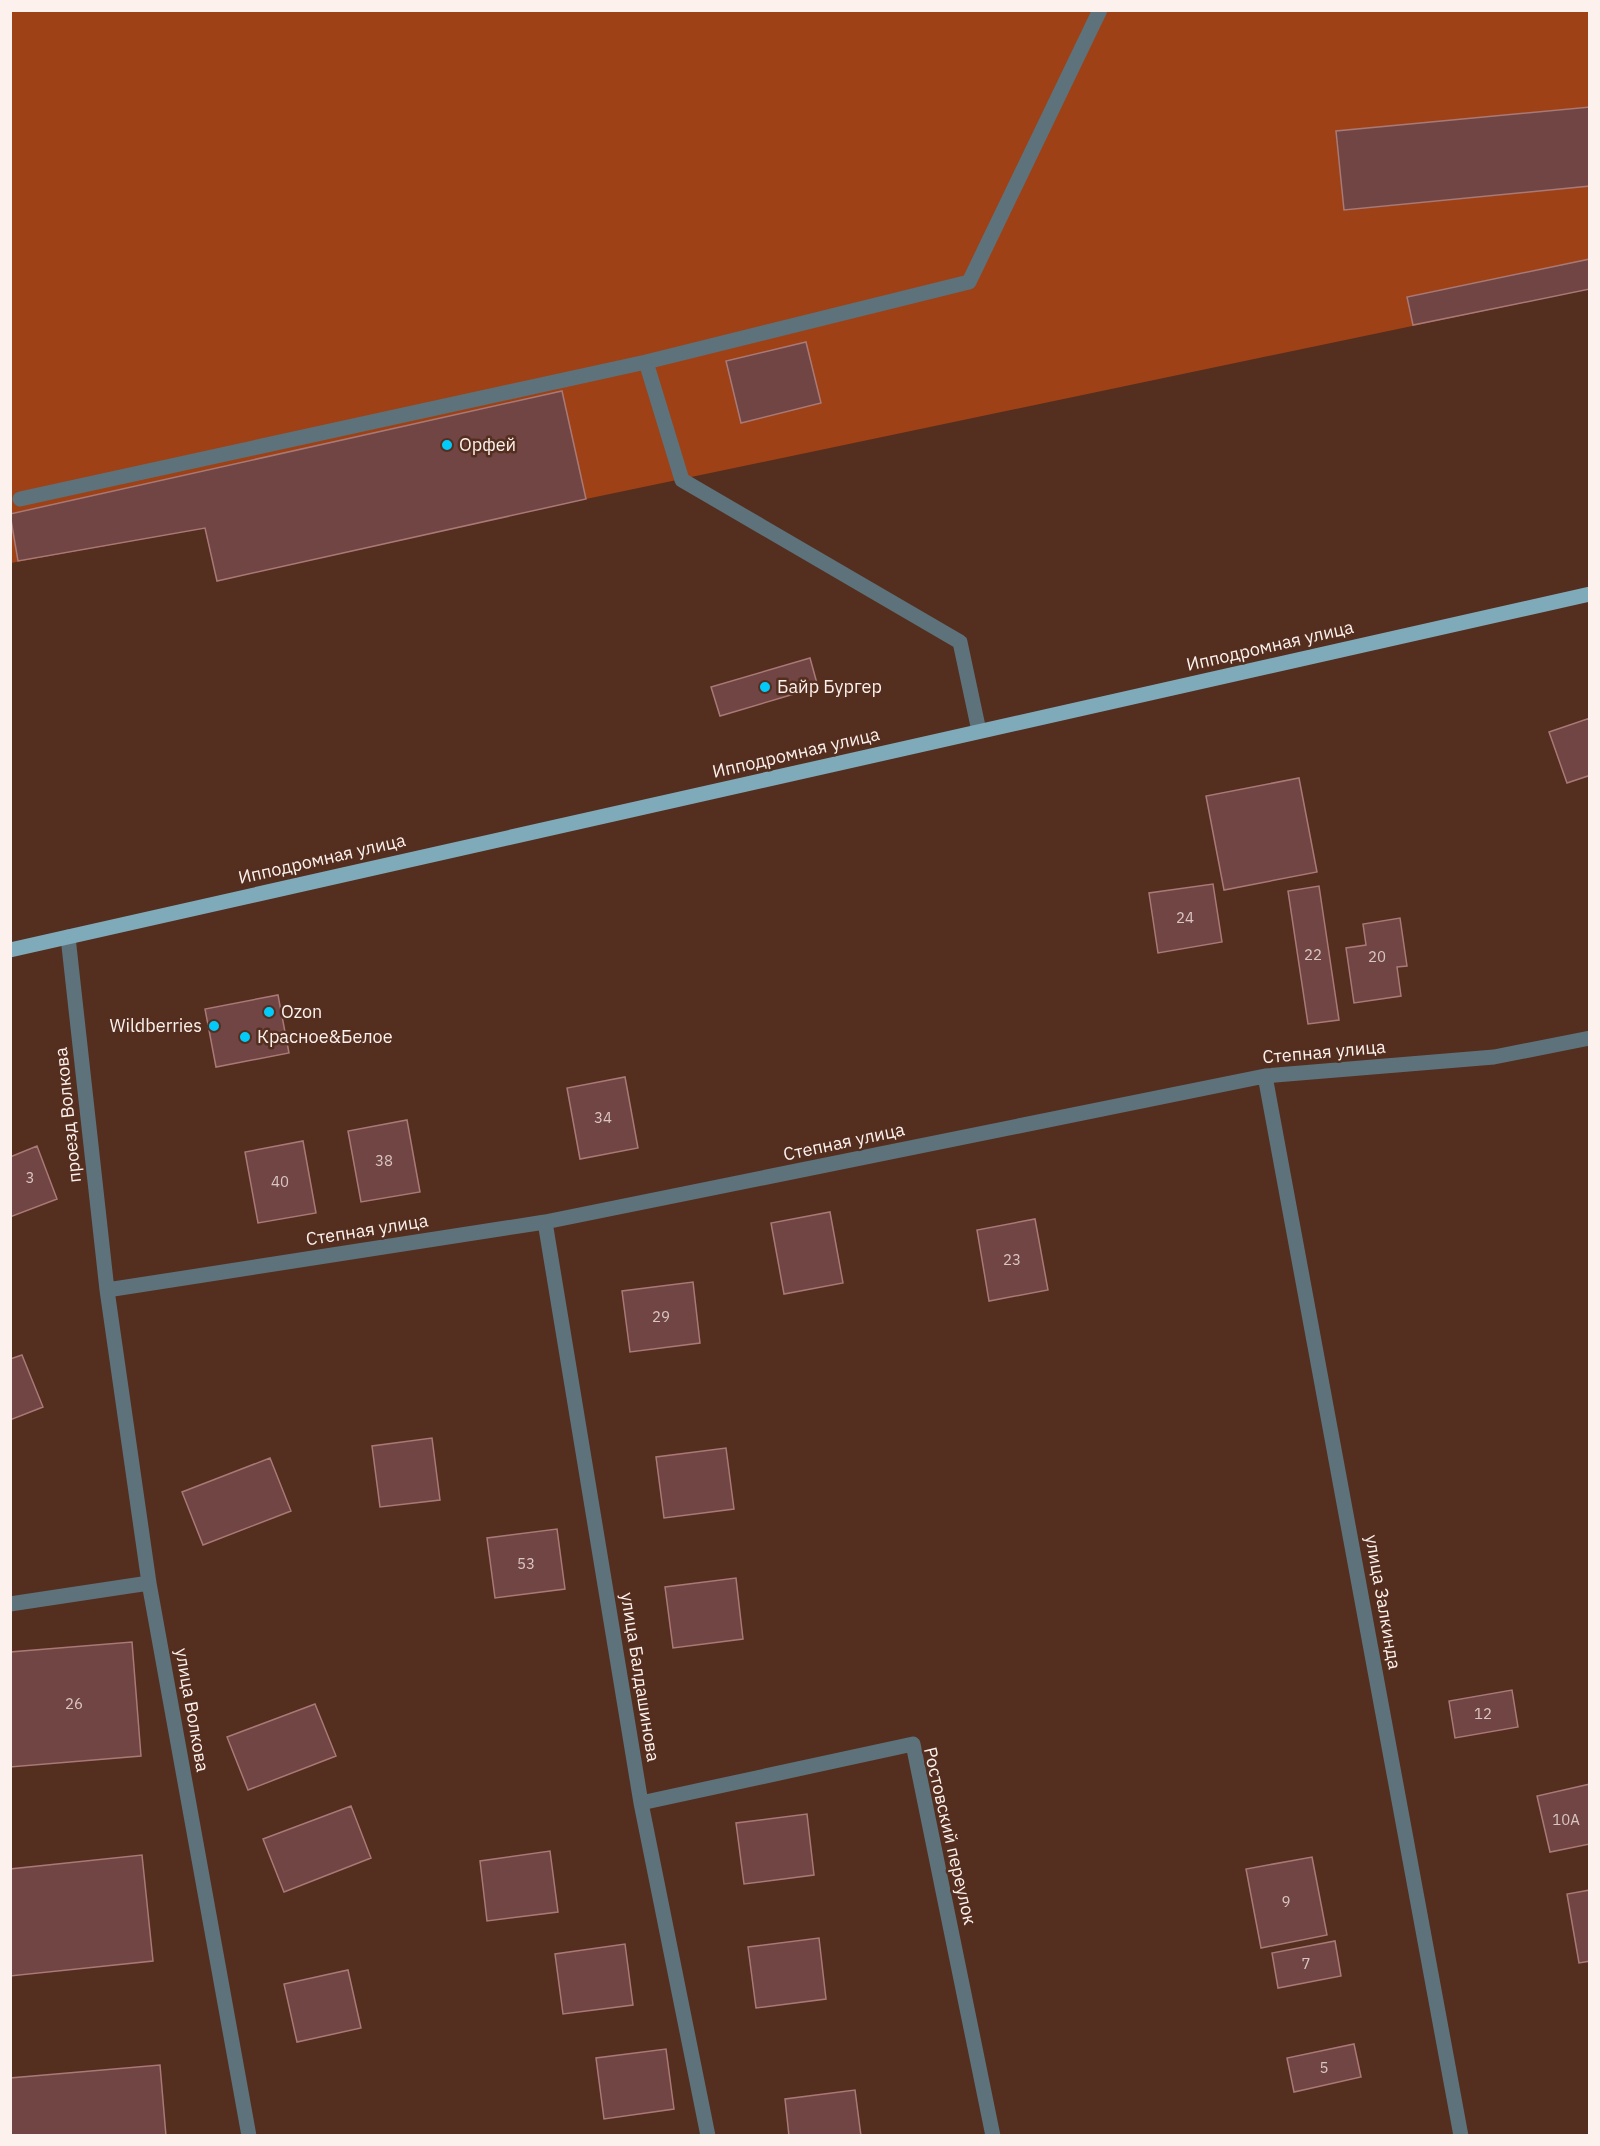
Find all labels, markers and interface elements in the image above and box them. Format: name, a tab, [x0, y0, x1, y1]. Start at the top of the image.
place label: Орфей	[459, 433, 516, 456]
marker: Орфей	[440, 438, 454, 452]
street label: Ипподромная улица	[1184, 615, 1356, 676]
place label: Байр Бургер	[777, 675, 882, 698]
marker: Байр Бургер	[758, 680, 772, 694]
street label: Ипподромная улица	[710, 722, 882, 783]
street label: Ипподромная улица	[236, 828, 408, 889]
house number: 24	[1176, 908, 1194, 927]
house number: 22	[1304, 945, 1322, 964]
house number: 20	[1368, 947, 1386, 966]
place label: Ozon	[281, 1000, 322, 1023]
marker: Ozon	[262, 1005, 276, 1019]
place label: Wildberries	[109, 1014, 202, 1037]
marker: Wildberries	[207, 1019, 221, 1033]
place label: Красное&Белое	[257, 1025, 393, 1048]
marker: Красное&Белое	[238, 1030, 252, 1044]
street label: Степная улица	[1261, 1035, 1387, 1068]
street label: проезд Волкова	[49, 1046, 86, 1184]
house number: 34	[594, 1108, 612, 1127]
street label: Степная улица	[781, 1117, 907, 1166]
house number: 38	[375, 1151, 393, 1170]
house number: 3	[25, 1168, 35, 1187]
house number: 40	[271, 1172, 289, 1191]
street label: Степная улица	[304, 1208, 430, 1251]
house number: 23	[1003, 1250, 1021, 1269]
house number: 29	[652, 1307, 670, 1326]
street label: улица Залкинда	[1360, 1533, 1407, 1671]
house number: 53	[517, 1554, 535, 1573]
street label: улица Балдашинова	[616, 1591, 665, 1764]
street label: улица Волкова	[170, 1646, 215, 1774]
house number: 26	[65, 1694, 83, 1713]
house number: 12	[1474, 1704, 1492, 1723]
street label: Ростовский переулок	[919, 1745, 982, 1927]
house number: 10А	[1552, 1810, 1580, 1829]
house number: 9	[1281, 1892, 1291, 1911]
house number: 7	[1301, 1954, 1311, 1973]
house number: 5	[1319, 2058, 1329, 2077]

